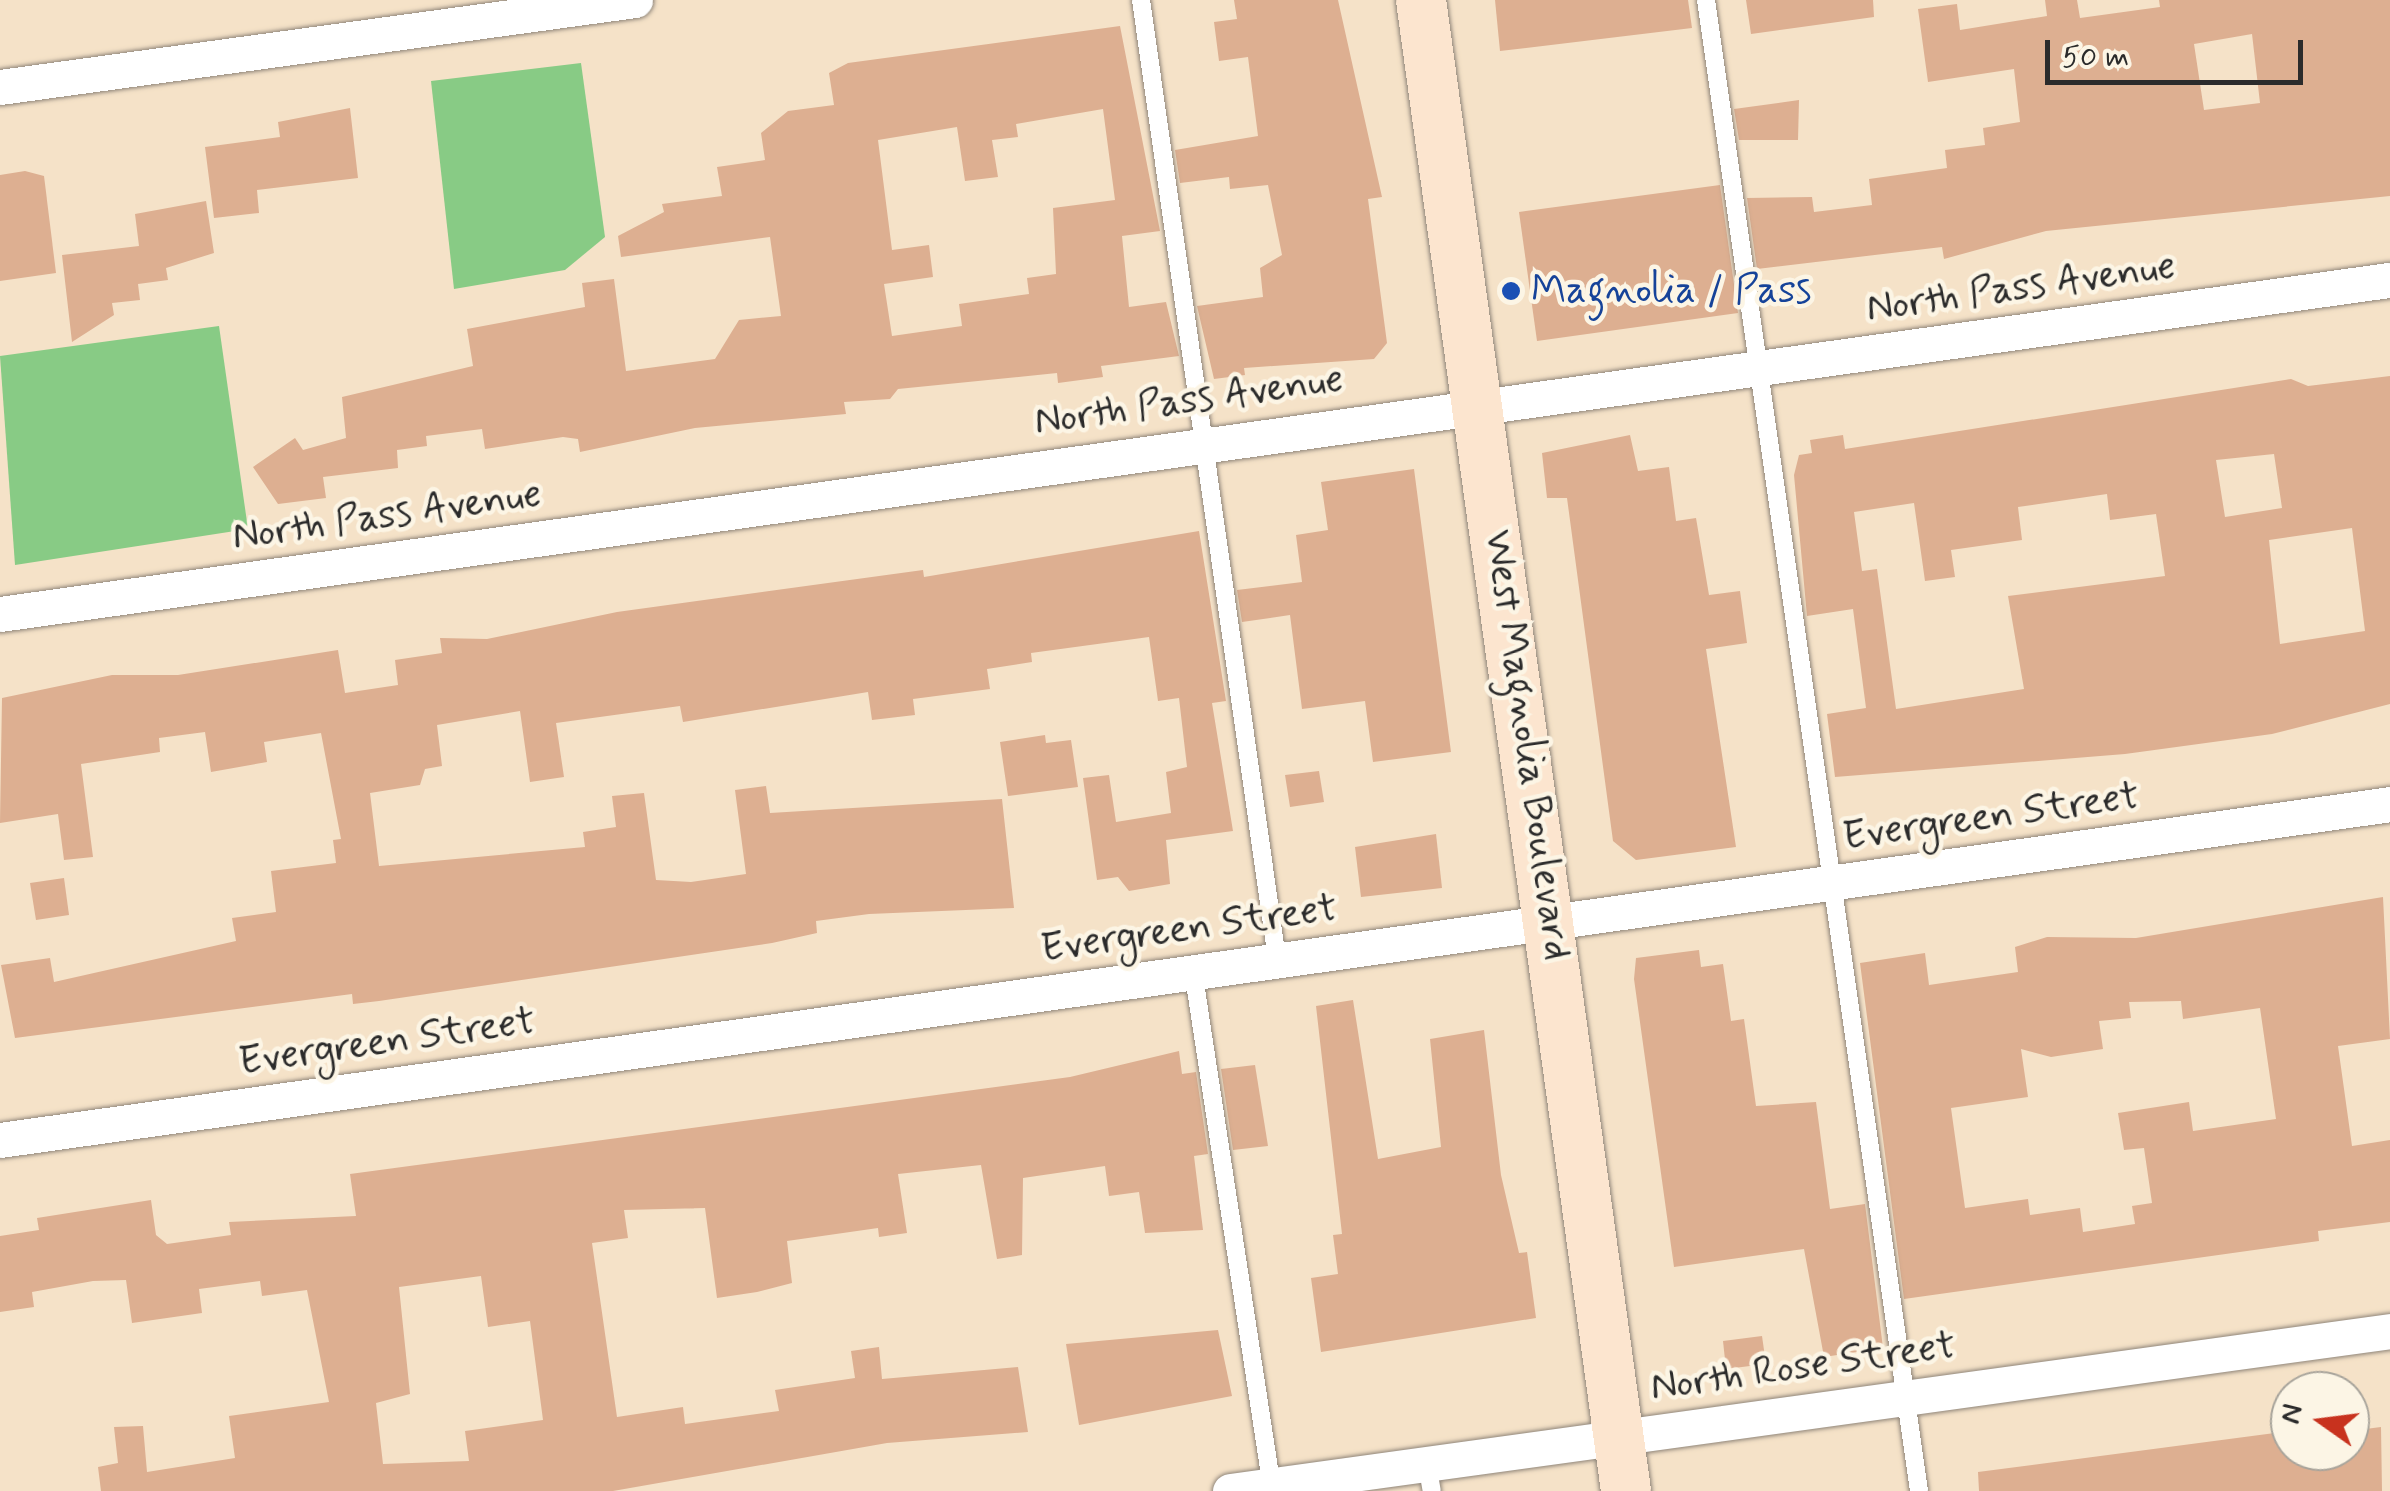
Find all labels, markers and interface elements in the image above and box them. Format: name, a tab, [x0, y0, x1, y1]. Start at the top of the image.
scale bar	[2050, 20, 2308, 82]
text: 50 m	[2062, 38, 2129, 77]
street label: North Pass Avenue	[1861, 242, 2181, 334]
place label: Magnolia / Pass	[1531, 267, 1812, 315]
marker: Magnolia / Pass	[1500, 280, 1522, 302]
street label: North Pass Avenue	[1029, 355, 1349, 447]
street label: North Pass Avenue	[227, 470, 547, 562]
street label: West Magnolia Boulevard	[1474, 530, 1580, 960]
street label: Evergreen Street	[1841, 773, 2141, 861]
street label: Evergreen Street	[1039, 885, 1339, 973]
street label: Evergreen Street	[237, 998, 537, 1086]
street label: North Rose Street	[1649, 1322, 1957, 1412]
north arrow	[2270, 1371, 2370, 1471]
text: N	[2272, 1401, 2313, 1428]

